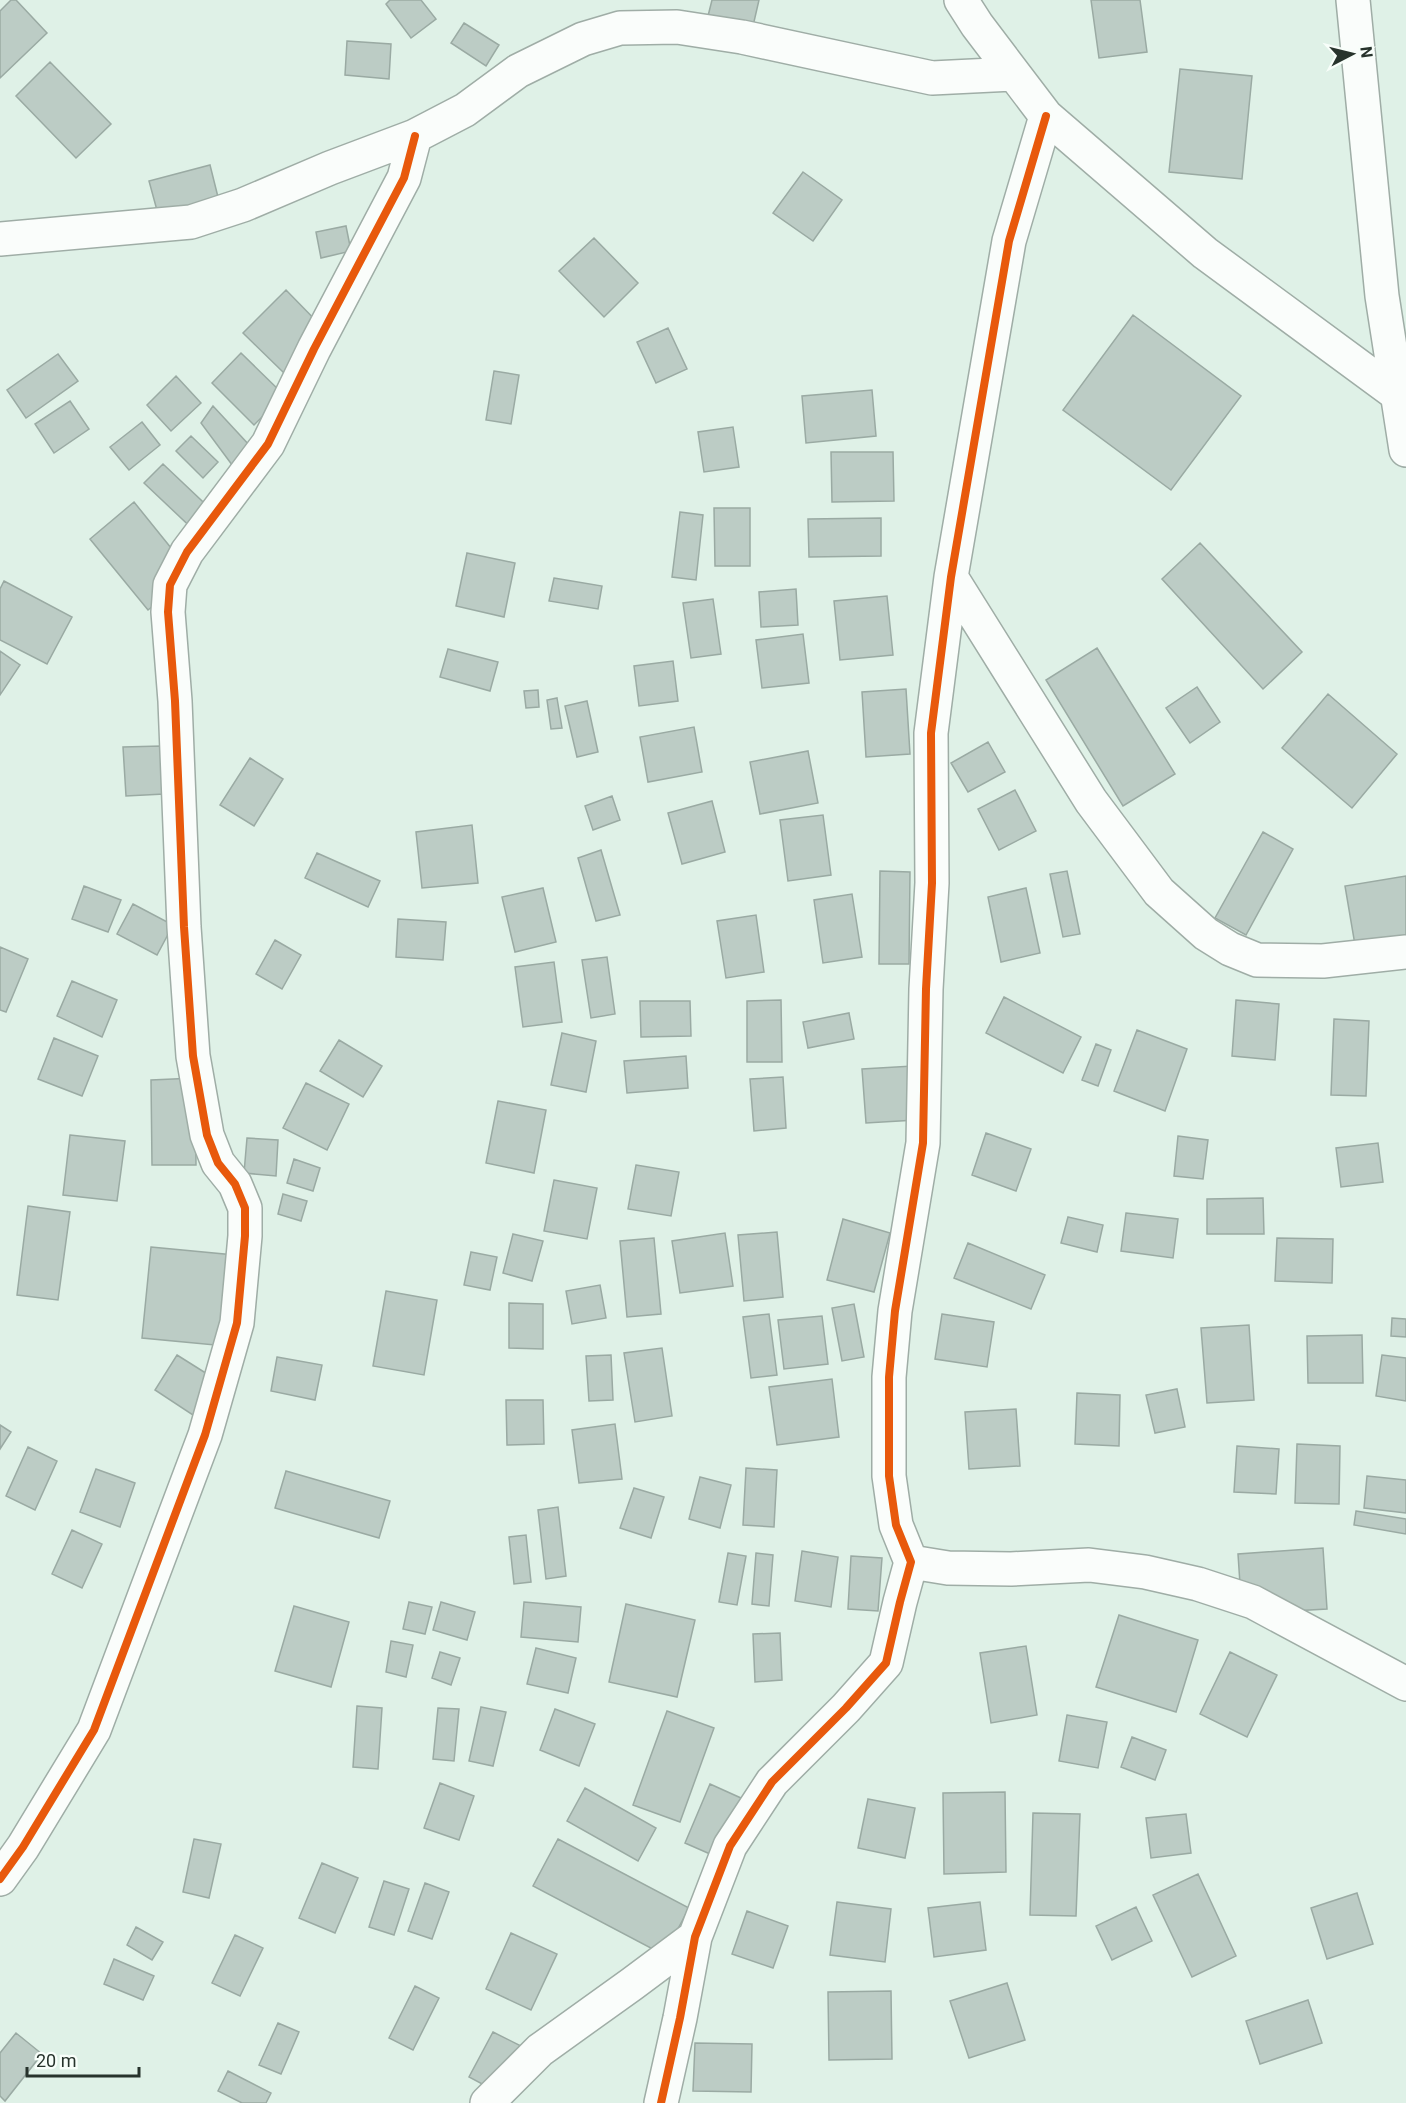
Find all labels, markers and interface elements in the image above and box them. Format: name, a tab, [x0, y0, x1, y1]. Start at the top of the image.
north arrow	[1322, 24, 1382, 84]
text: N	[1356, 45, 1377, 59]
scale bar	[27, 2040, 140, 2078]
text: 20 m	[36, 2050, 76, 2071]

